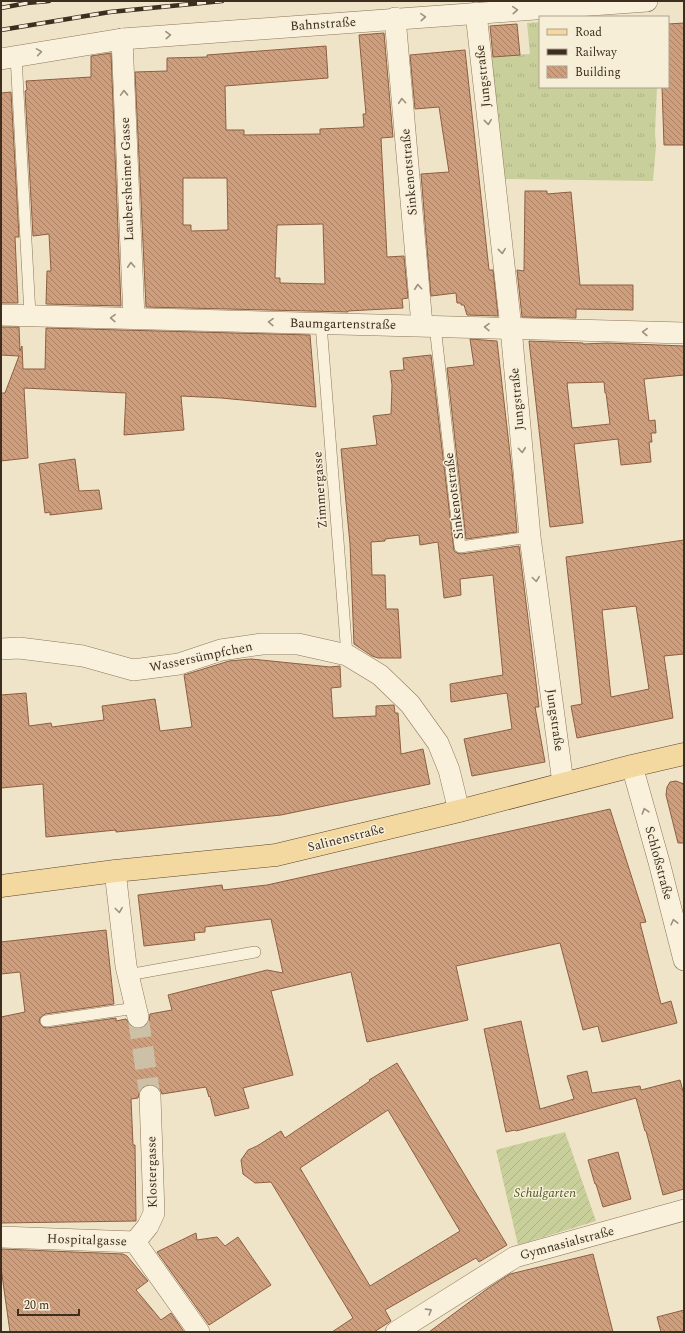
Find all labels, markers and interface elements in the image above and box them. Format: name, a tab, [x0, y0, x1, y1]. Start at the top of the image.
one-way arrow	[512, 6, 518, 15]
street label: Bahnstraße	[289, 12, 357, 36]
one-way arrow	[420, 12, 426, 21]
legend	[539, 16, 669, 88]
text: Road	[575, 23, 602, 42]
one-way arrow	[165, 31, 171, 40]
text: Railway	[575, 43, 618, 62]
street label: Jungstraße	[470, 44, 496, 108]
one-way arrow	[36, 48, 42, 57]
text: Building	[575, 63, 621, 82]
one-way arrow	[120, 90, 128, 96]
one-way arrow	[398, 98, 407, 104]
street label: Laubersheimer Gasse	[115, 117, 139, 241]
one-way arrow	[483, 118, 492, 125]
street label: Sinkenotstraße	[395, 128, 423, 216]
one-way arrow	[497, 248, 506, 254]
one-way arrow	[127, 262, 136, 268]
one-way arrow	[414, 284, 423, 290]
one-way arrow	[110, 313, 116, 322]
street label: Baumgartenstraße	[290, 313, 396, 335]
one-way arrow	[268, 318, 274, 327]
one-way arrow	[484, 323, 490, 331]
one-way arrow	[642, 328, 648, 336]
street label: Jungstraße	[504, 367, 530, 431]
one-way arrow	[518, 447, 527, 453]
street label: Zimmergasse	[307, 451, 333, 529]
street label: Sinkenotstraße	[439, 452, 469, 540]
one-way arrow	[531, 576, 540, 582]
street label: Wassersümpfchen	[148, 636, 255, 678]
street label: Jungstraße	[541, 688, 569, 752]
one-way arrow	[641, 808, 650, 815]
street label: Salinenstraße	[305, 819, 387, 857]
street label: Schloßstraße	[640, 824, 678, 902]
one-way arrow	[114, 907, 123, 913]
one-way arrow	[671, 919, 679, 925]
street label: Klostergasse	[141, 1136, 163, 1208]
park label: Schulgarten	[514, 1183, 576, 1203]
street label: Gymnasialstraße	[518, 1221, 616, 1265]
street label: Hospitalgasse	[47, 1229, 127, 1251]
scale bar	[18, 1291, 79, 1317]
text: 20 m	[24, 1296, 49, 1315]
one-way arrow	[425, 1308, 432, 1316]

